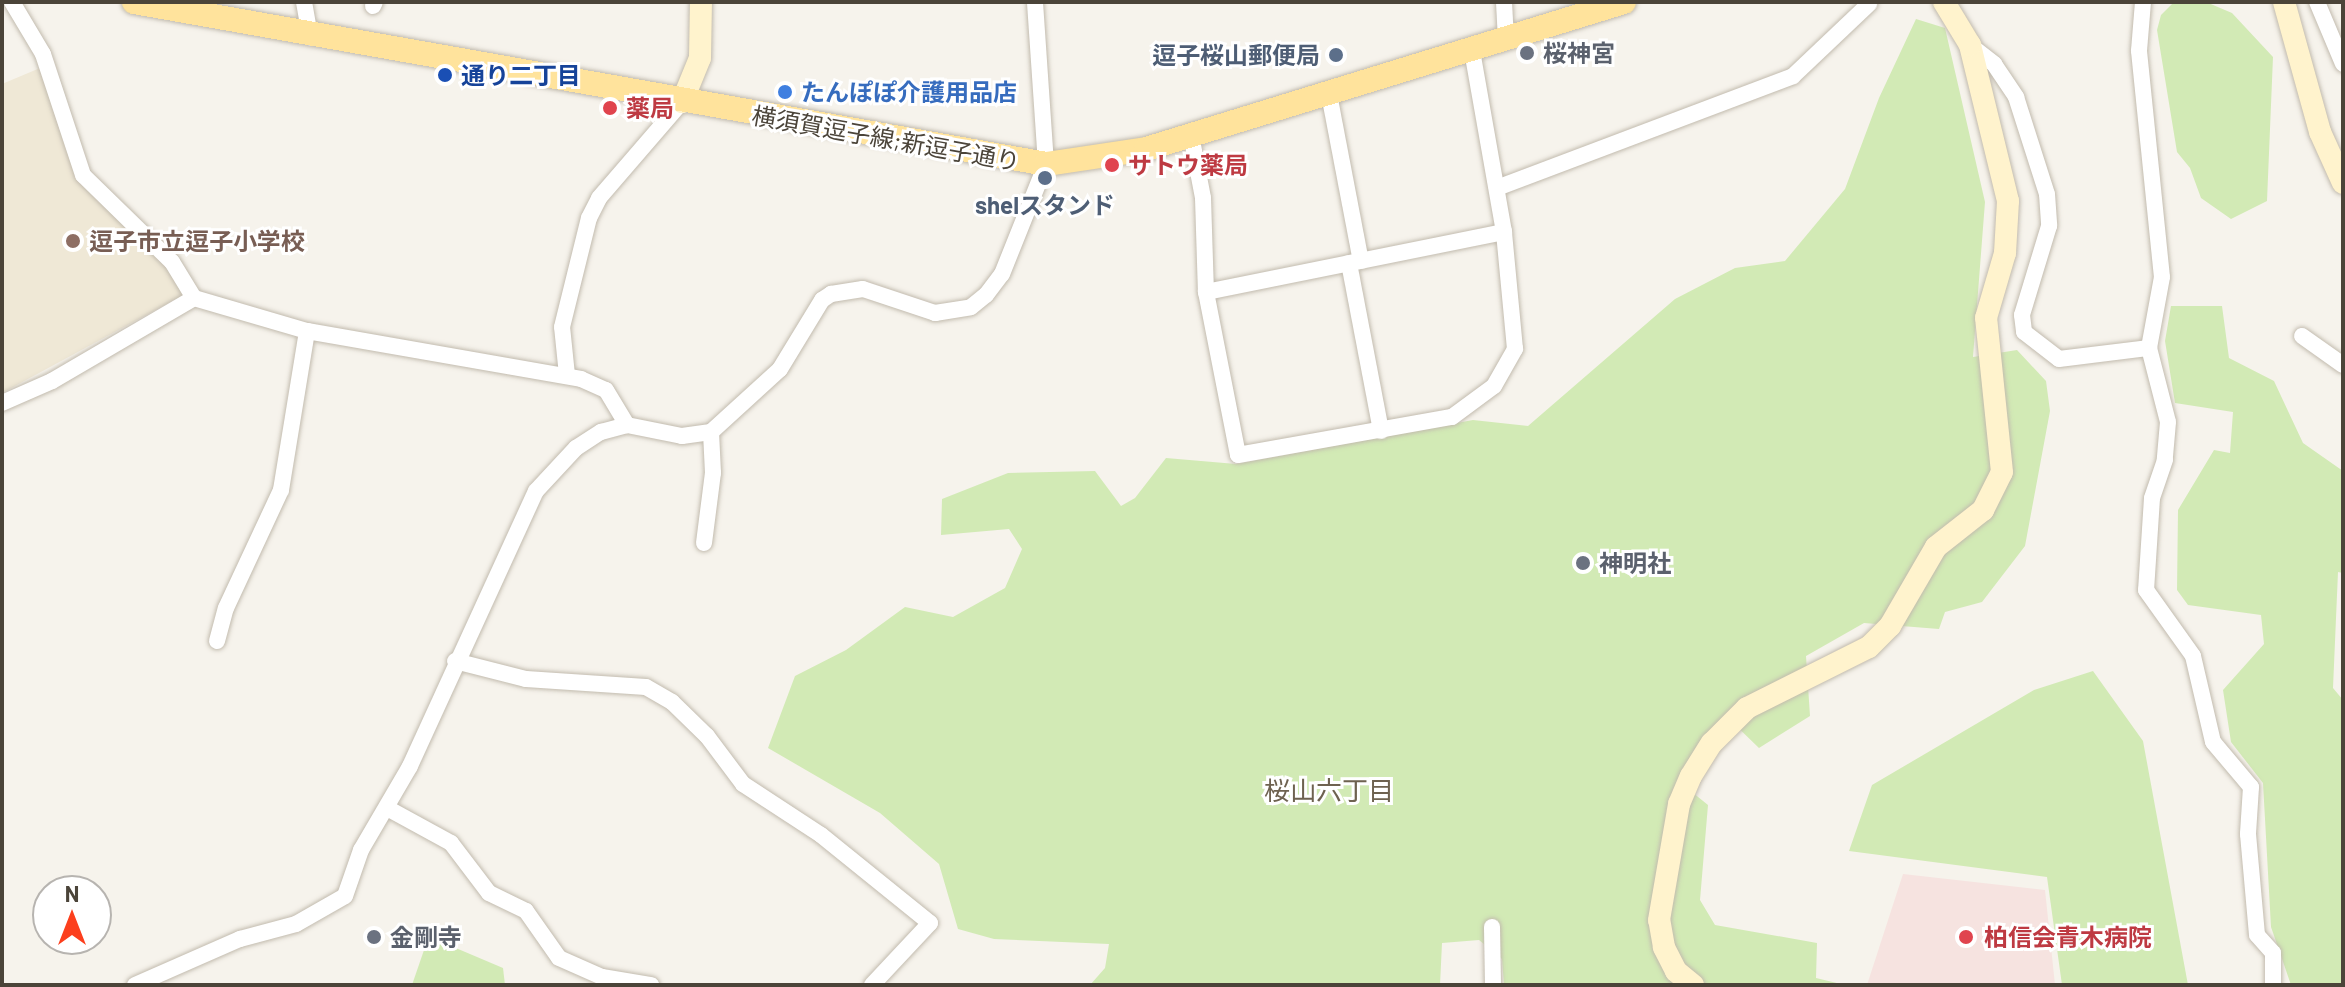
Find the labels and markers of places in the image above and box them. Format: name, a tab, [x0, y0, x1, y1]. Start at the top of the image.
place label: 桜神宮	[1543, 39, 1615, 67]
place label: 逗子桜山郵便局	[1152, 41, 1320, 69]
marker: 桜神宮	[1518, 44, 1536, 62]
marker: 逗子桜山郵便局	[1327, 46, 1345, 64]
place label: 通り二丁目	[461, 61, 581, 89]
marker: 通り二丁目	[436, 66, 454, 84]
place label: たんぽぽ介護用品店	[801, 78, 1017, 106]
marker: たんぽぽ介護用品店	[776, 83, 794, 101]
place label: 薬局	[626, 94, 674, 122]
marker: 薬局	[601, 99, 619, 117]
place label: サトウ薬局	[1128, 151, 1248, 179]
marker: サトウ薬局	[1103, 156, 1121, 174]
marker: shelスタンド	[1036, 169, 1054, 187]
place label: shelスタンド	[975, 191, 1115, 219]
place label: 逗子市立逗子小学校	[89, 227, 305, 255]
marker: 逗子市立逗子小学校	[64, 232, 82, 250]
place label: 神明社	[1599, 549, 1671, 577]
marker: 神明社	[1574, 554, 1592, 572]
place label: 金剛寺	[390, 923, 462, 951]
place label: 柏信会青木病院	[1984, 923, 2152, 951]
marker: 柏信会青木病院	[1955, 926, 1977, 948]
marker: 金剛寺	[365, 928, 383, 946]

